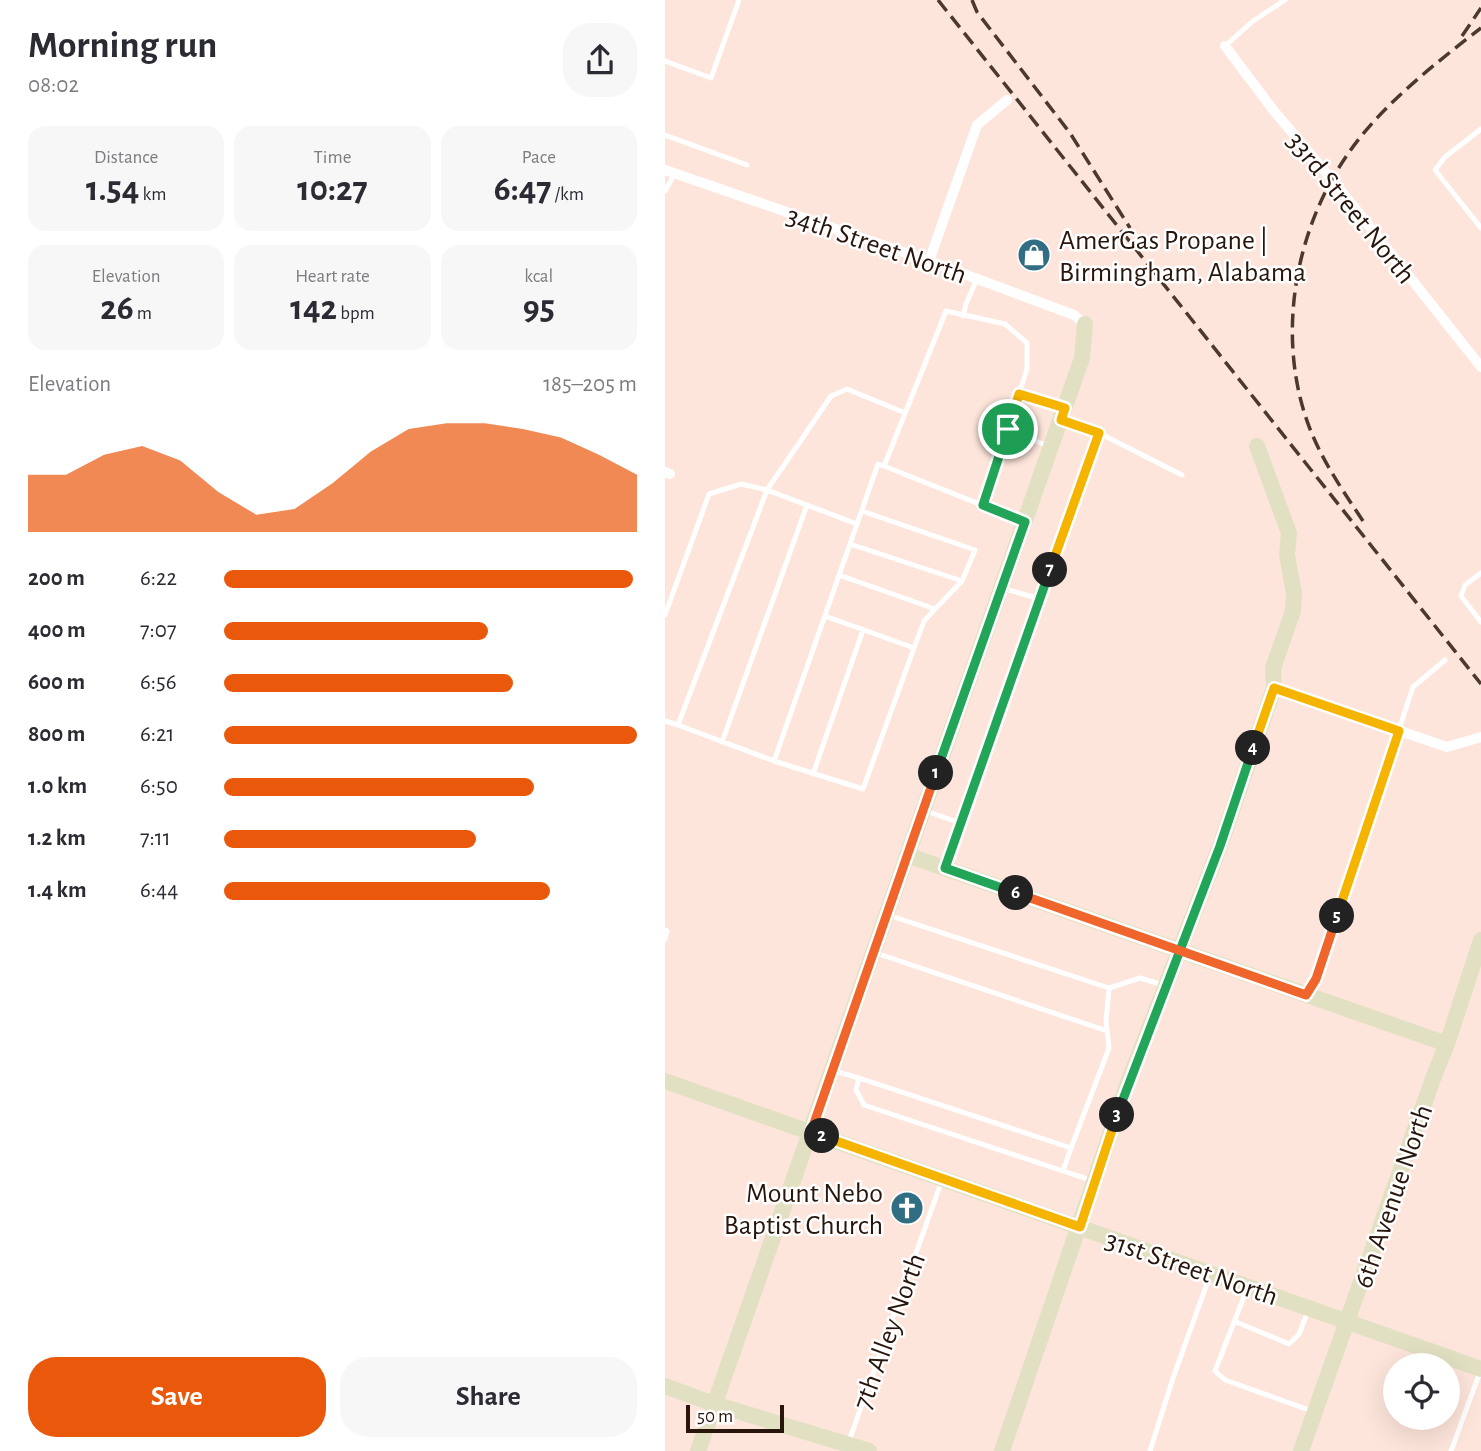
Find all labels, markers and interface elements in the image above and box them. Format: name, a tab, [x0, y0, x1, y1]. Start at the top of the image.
button: share	[563, 23, 637, 97]
text: Morning run	[28, 27, 217, 65]
text: 08:02	[28, 74, 79, 97]
street label: 33rd Street North	[1281, 127, 1420, 289]
text: Distance	[94, 148, 158, 167]
text: Time	[314, 148, 351, 167]
text: Pace	[522, 148, 556, 167]
text: 1.54	[86, 172, 139, 207]
text: 10:27	[297, 172, 368, 207]
text: 6:47	[494, 172, 551, 207]
text: km	[139, 185, 166, 204]
text: /km	[551, 185, 584, 204]
street label: 34th Street North	[783, 202, 970, 290]
place label: AmerGas Propane | Birmingham, Alabama	[1059, 226, 1306, 287]
shop icon: AmerGas Propane | Birmingham, Alabama	[1015, 236, 1053, 274]
text: Elevation	[92, 267, 161, 286]
text: Heart rate	[295, 267, 370, 286]
text: kcal	[524, 267, 553, 286]
text: 26	[100, 291, 134, 326]
text: 142	[290, 291, 337, 326]
text: 95	[523, 291, 555, 326]
text: m	[134, 304, 152, 323]
text: bpm	[337, 304, 375, 323]
text: Elevation	[28, 373, 111, 396]
text: 185–205 m	[543, 373, 637, 396]
pin	[978, 399, 1038, 459]
icon: arrive	[989, 410, 1027, 448]
pin: 7	[1033, 552, 1067, 588]
text: 7	[1045, 560, 1054, 579]
text: 200 m	[28, 567, 85, 590]
text: 6:22	[140, 567, 177, 590]
text: 400 m	[28, 619, 86, 642]
text: 7:07	[140, 619, 177, 642]
text: 600 m	[28, 671, 85, 694]
text: 6:56	[140, 671, 177, 694]
text: 800 m	[28, 723, 85, 746]
text: 6:21	[140, 723, 174, 746]
pin: 4	[1235, 730, 1271, 766]
text: 4	[1248, 738, 1257, 757]
pin: 1	[919, 756, 953, 790]
text: 1	[932, 763, 939, 782]
text: 1.0 km	[28, 775, 87, 798]
text: 6:50	[140, 775, 178, 798]
text: 1.2 km	[28, 827, 86, 850]
text: 7:11	[140, 827, 171, 850]
pin: 6	[999, 876, 1033, 910]
text: 1.4 km	[28, 879, 87, 902]
text: 6:44	[140, 879, 178, 902]
text: 6	[1011, 883, 1020, 902]
pin: 5	[1319, 898, 1355, 934]
text: 5	[1332, 906, 1341, 925]
pin: 3	[1099, 1098, 1135, 1132]
street label: 6th Avenue North	[1349, 1101, 1438, 1292]
text: 3	[1112, 1105, 1121, 1124]
pin: 2	[805, 1118, 839, 1154]
text: 2	[817, 1126, 826, 1145]
place label: Mount Nebo Baptist Church	[724, 1180, 883, 1240]
church icon: Mount Nebo Baptist Church	[888, 1189, 926, 1227]
street label: 31st Street North	[1102, 1226, 1281, 1311]
street label: 7th Alley North	[849, 1250, 931, 1413]
map controls	[1383, 1353, 1460, 1430]
button: locate	[1383, 1353, 1460, 1430]
button: Save	[28, 1357, 326, 1437]
button: Share	[340, 1357, 637, 1437]
scale bar	[686, 1402, 784, 1434]
text: 50 m	[697, 1407, 733, 1426]

